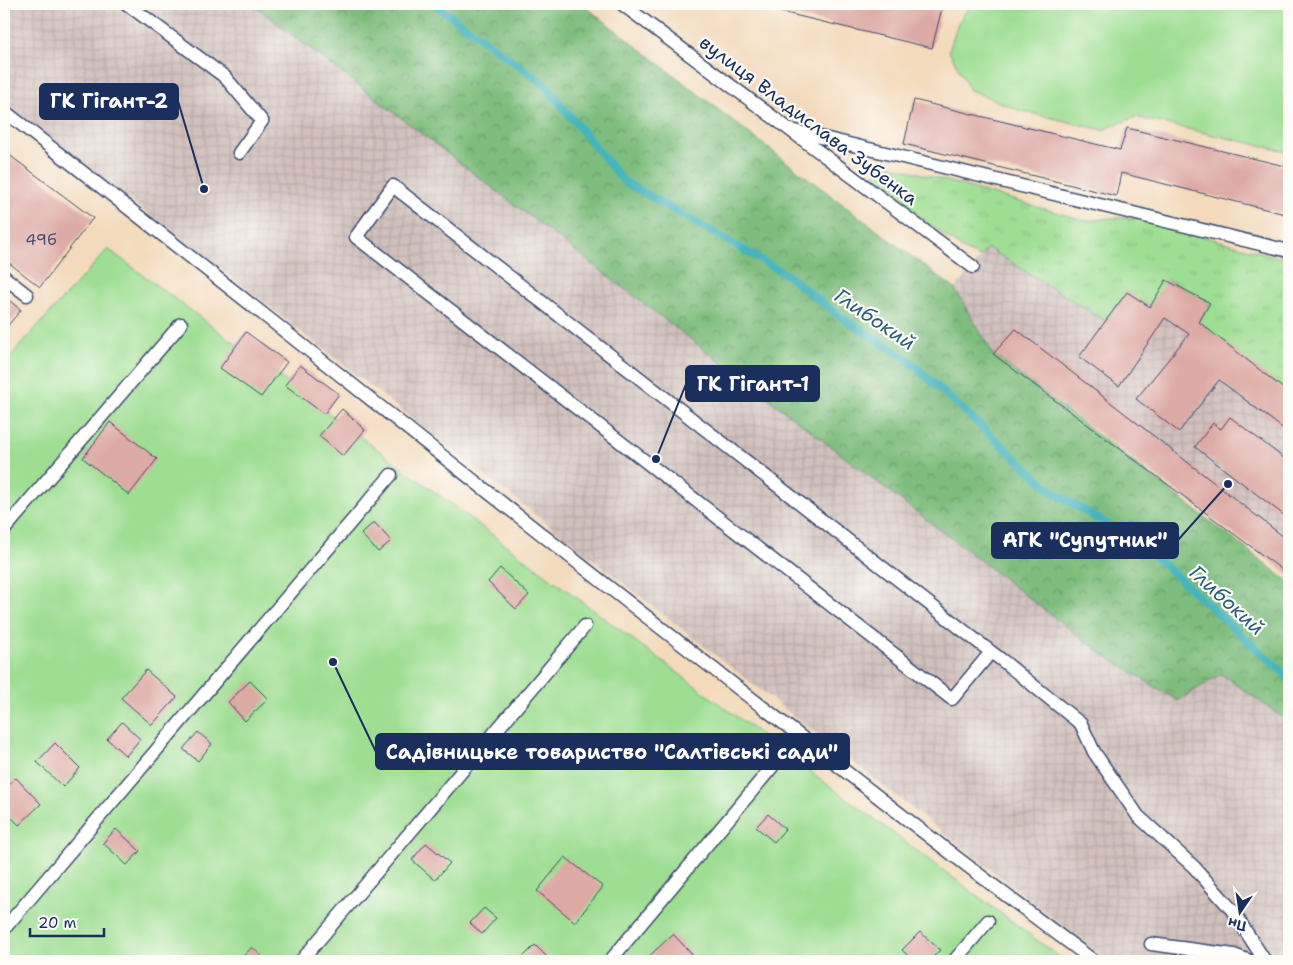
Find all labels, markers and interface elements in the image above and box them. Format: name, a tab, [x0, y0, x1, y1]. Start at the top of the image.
street label: вулиця Владислава Зубенка	[694, 30, 923, 211]
callout: ГК Гігант-2	[40, 84, 178, 119]
text: ГК Гігант-2	[50, 88, 168, 114]
house number: 49б	[25, 229, 57, 250]
water label: Глибокий	[829, 282, 921, 356]
callout: ГК Гігант-1	[686, 366, 819, 401]
text: ГК Гігант-1	[697, 371, 809, 397]
callout: АГК "Супутник"	[992, 523, 1178, 558]
text: АГК "Супутник"	[1002, 527, 1168, 553]
water label: Глибокий	[1184, 559, 1270, 641]
callout: Садівницьке товариство "Салтівські сади"	[376, 734, 849, 769]
text: Садівницьке товариство "Салтівські сади"	[386, 739, 838, 765]
north arrow	[1216, 888, 1266, 938]
scale bar	[30, 905, 104, 937]
text: 20 m	[38, 913, 77, 933]
text: Пн	[1226, 914, 1248, 936]

